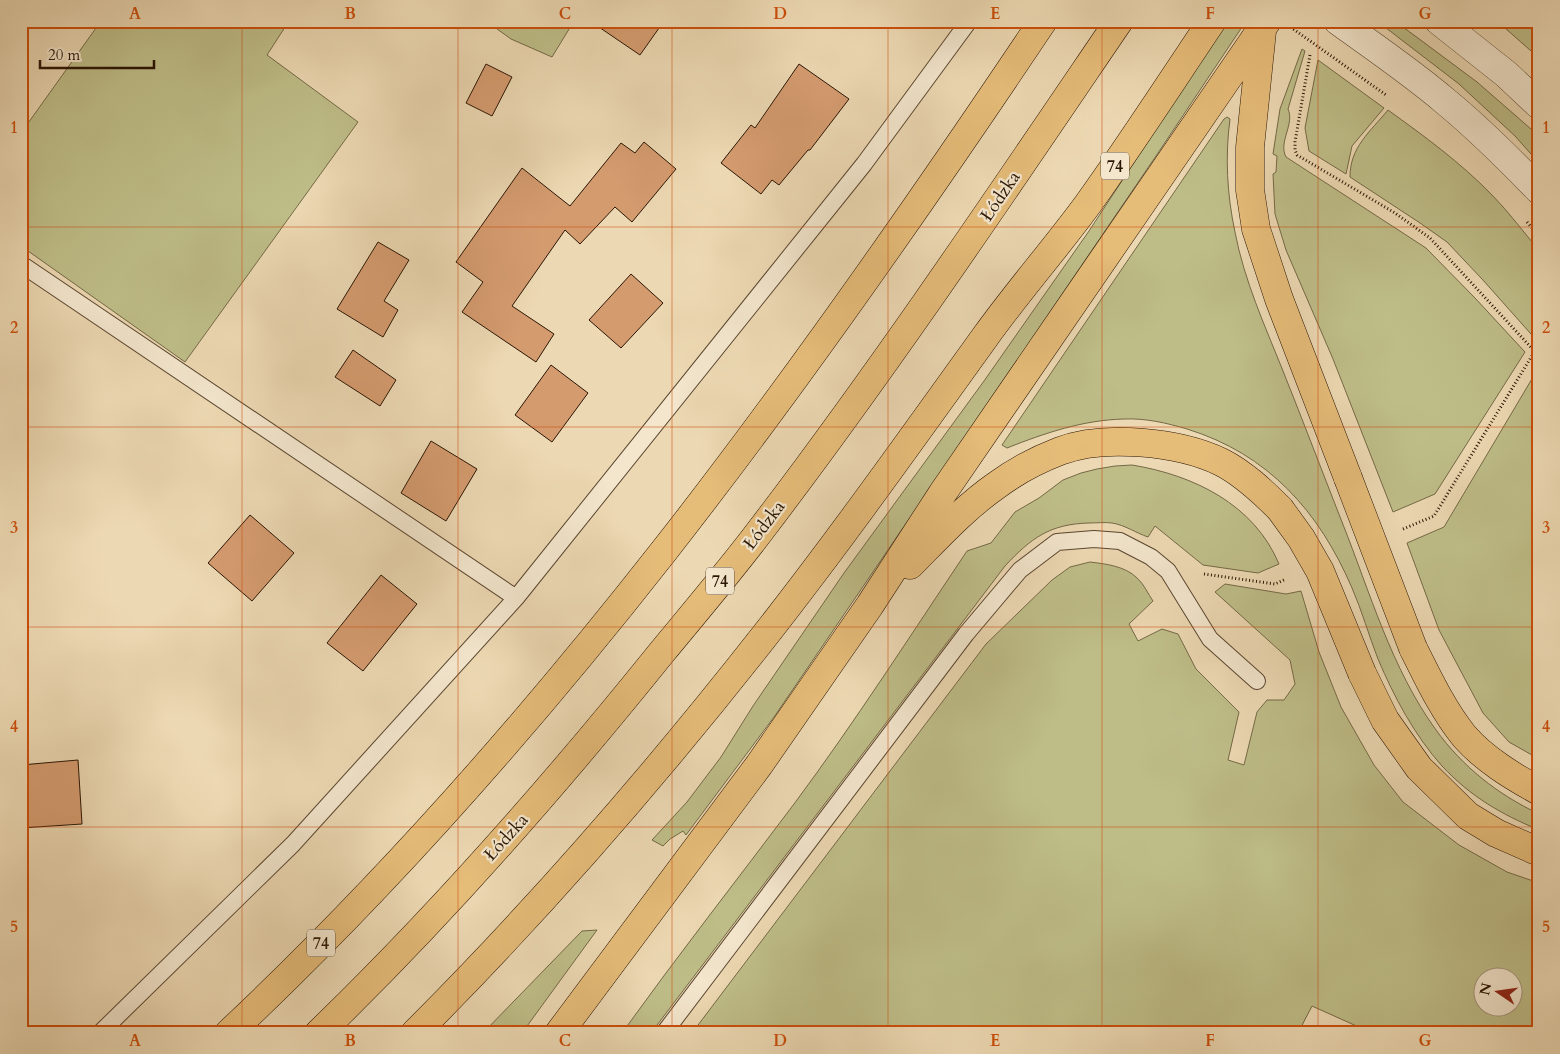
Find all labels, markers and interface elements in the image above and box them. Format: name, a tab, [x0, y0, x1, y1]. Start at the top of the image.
text: A	[129, 3, 141, 25]
text: B	[344, 3, 356, 25]
text: C	[559, 3, 571, 25]
text: D	[773, 3, 787, 25]
text: E	[990, 3, 1000, 25]
text: F	[1205, 3, 1215, 25]
text: G	[1418, 3, 1432, 25]
scale bar	[40, 38, 154, 70]
text: 20 m	[48, 45, 80, 65]
text: 1	[10, 117, 18, 139]
text: 1	[1542, 117, 1550, 139]
road number: 74	[1101, 153, 1129, 180]
street label: Łódzka	[974, 166, 1026, 226]
text: 2	[10, 317, 18, 339]
text: 2	[1542, 317, 1550, 339]
street label: Łódzka	[738, 495, 791, 555]
text: 3	[10, 517, 18, 539]
text: 3	[1542, 517, 1550, 539]
road number: 74	[706, 568, 734, 594]
text: 4	[10, 716, 18, 738]
text: 4	[1542, 716, 1550, 738]
street label: Łódzka	[478, 808, 534, 866]
text: 5	[10, 916, 18, 938]
text: 5	[1542, 916, 1550, 938]
road number: 74	[307, 930, 335, 956]
north arrow	[1472, 966, 1522, 1016]
text: N	[1475, 981, 1496, 997]
text: A	[129, 1030, 141, 1052]
text: B	[344, 1030, 356, 1052]
text: C	[559, 1030, 571, 1052]
text: D	[773, 1030, 787, 1052]
text: E	[990, 1030, 1000, 1052]
text: F	[1205, 1030, 1215, 1052]
text: G	[1418, 1030, 1432, 1052]

